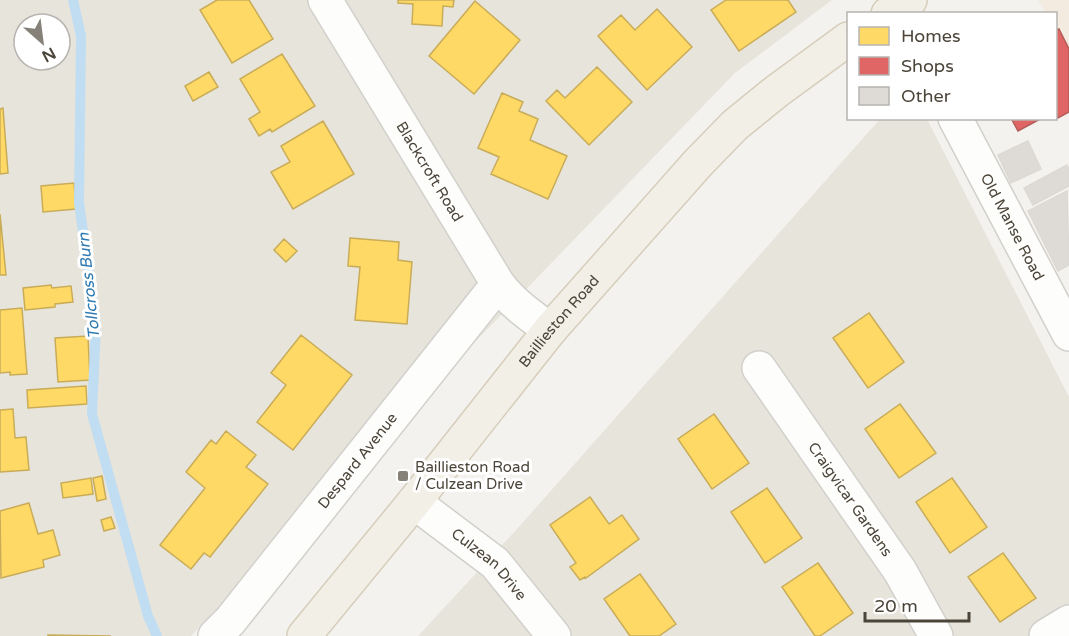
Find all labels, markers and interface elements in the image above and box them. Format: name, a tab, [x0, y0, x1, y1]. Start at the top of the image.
north arrow	[12, 12, 72, 72]
legend	[847, 12, 1057, 120]
text: Homes	[901, 25, 961, 47]
text: N	[38, 43, 59, 66]
text: Shops	[901, 55, 954, 77]
text: Other	[901, 85, 951, 107]
street label: Blackcroft Road	[392, 118, 467, 225]
street label: Old Manse Road	[977, 170, 1048, 283]
water label: Tollcross Burn	[73, 231, 105, 340]
street label: Baillieston Road	[515, 272, 603, 371]
street label: Despard Avenue	[314, 409, 401, 512]
street label: Craigvicar Gardens	[804, 439, 896, 560]
place label: Baillieston Road / Culzean Drive	[415, 458, 530, 493]
marker: Baillieston Road / Culzean Drive	[396, 469, 410, 483]
street label: Culzean Drive	[448, 524, 531, 604]
scale bar	[865, 585, 968, 623]
text: 20 m	[874, 595, 918, 617]

